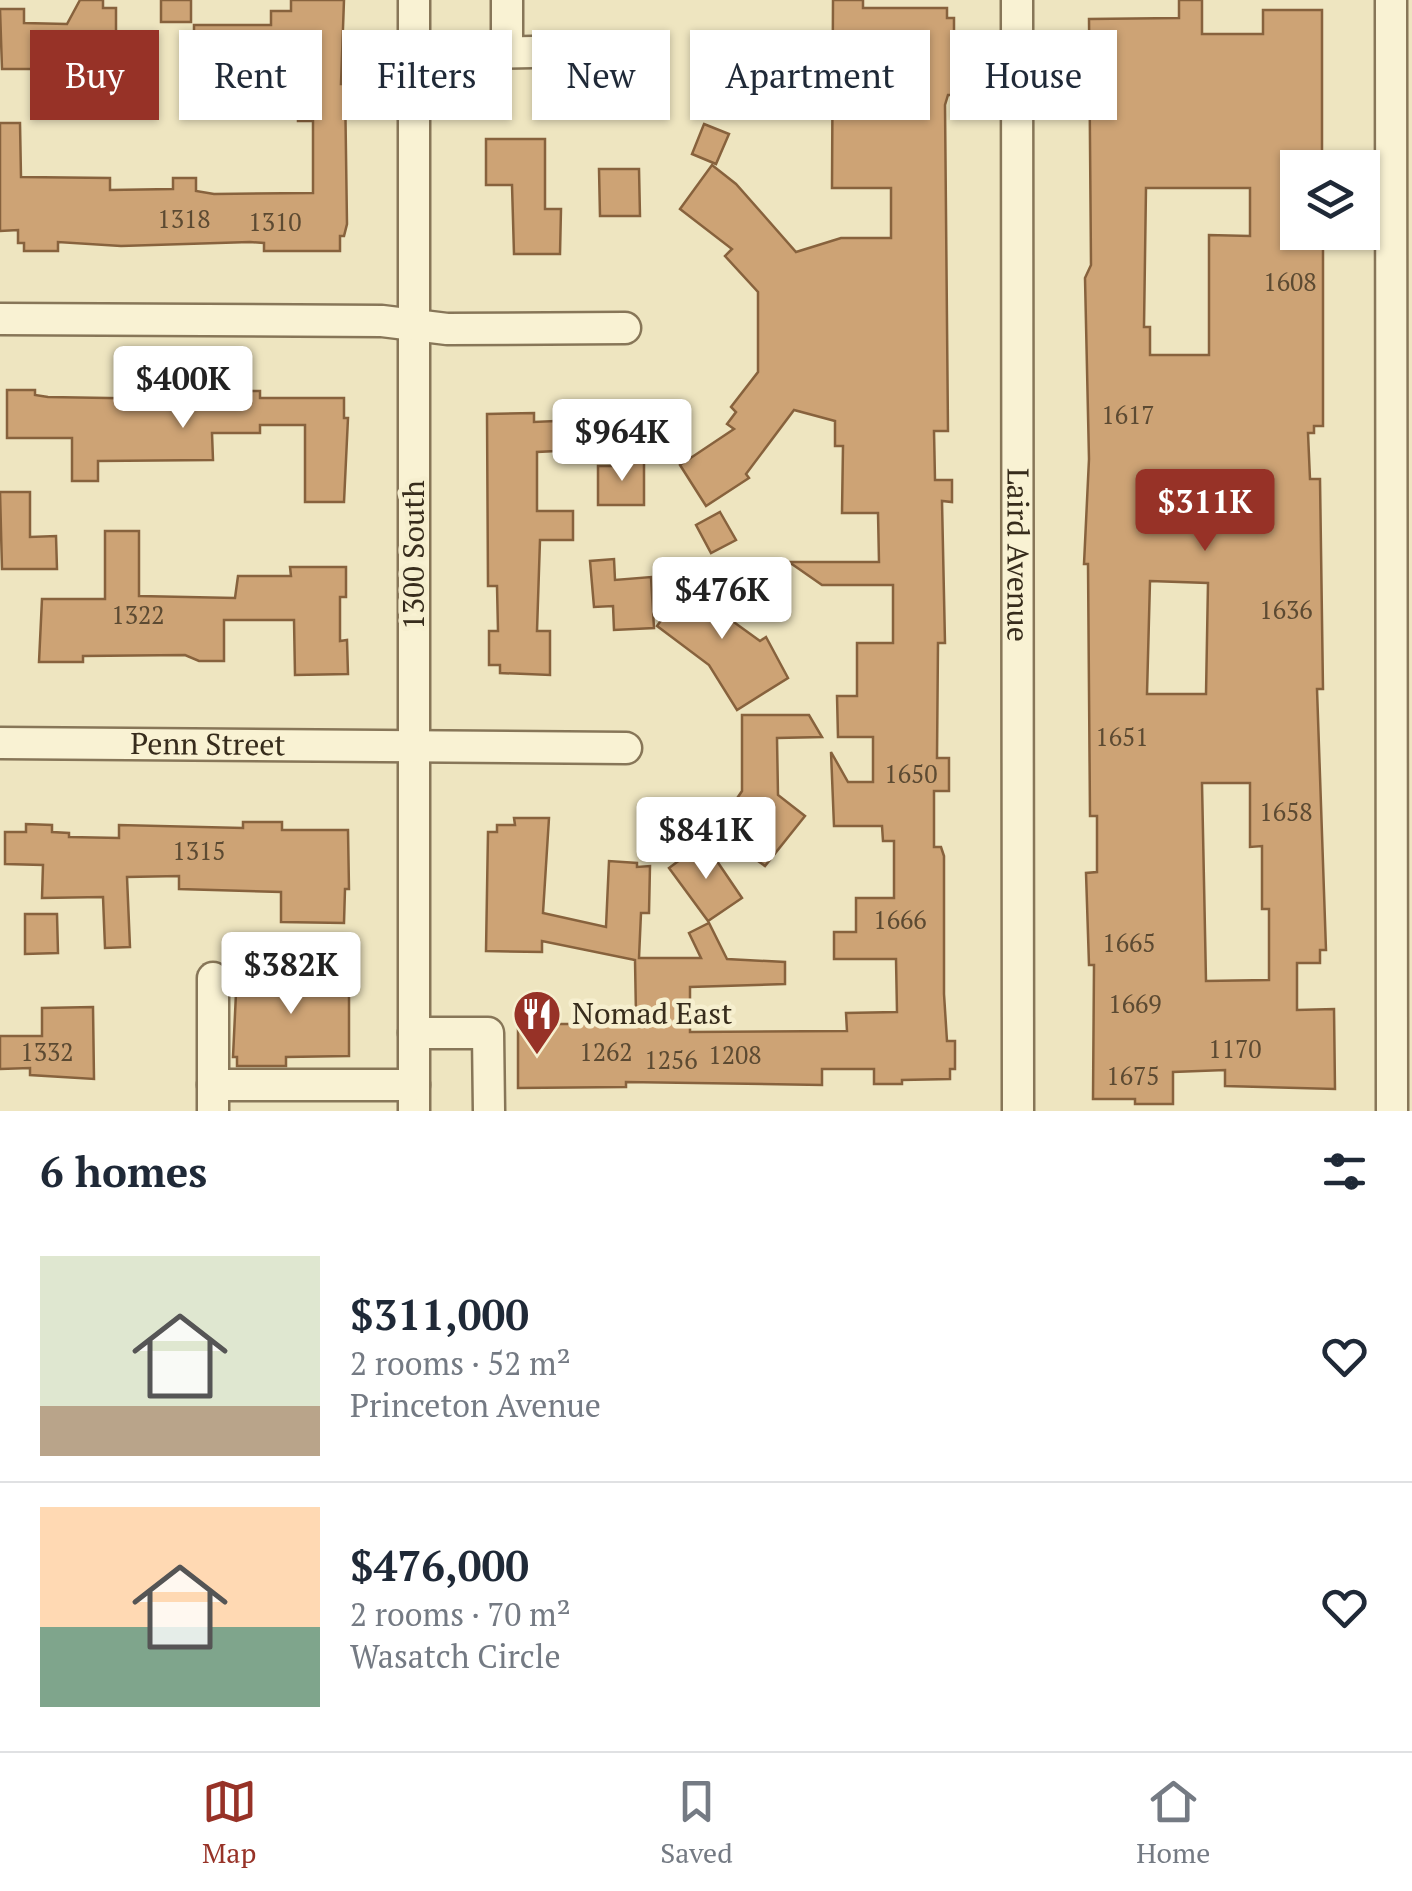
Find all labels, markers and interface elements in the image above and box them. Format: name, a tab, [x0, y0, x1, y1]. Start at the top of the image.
chip: Buy	[30, 30, 159, 120]
chip: Rent	[179, 30, 322, 120]
chip: Filters	[342, 30, 512, 120]
chip: New	[532, 30, 670, 120]
chip: Apartment	[690, 30, 930, 120]
chip: House	[950, 30, 1117, 120]
map controls	[1280, 150, 1380, 250]
button: layers	[1280, 150, 1380, 250]
house number: 1318	[157, 202, 211, 235]
house number: 1310	[248, 205, 302, 238]
house number: 1608	[1263, 265, 1317, 298]
pin: $400K	[113, 346, 253, 431]
text: $400K	[135, 357, 231, 399]
house number: 1617	[1101, 398, 1155, 431]
pin: $964K	[552, 399, 692, 484]
text: $964K	[574, 410, 670, 452]
street label: Laird Avenue	[998, 468, 1039, 642]
pin: $311K	[1135, 469, 1275, 554]
street label: 1300 South	[393, 480, 433, 630]
text: $311K	[1157, 480, 1253, 522]
pin: $476K	[652, 557, 792, 642]
text: $476K	[674, 568, 770, 610]
house number: 1636	[1259, 593, 1313, 626]
house number: 1322	[111, 598, 165, 631]
house number: 1651	[1095, 720, 1149, 753]
street label: Penn Street	[130, 723, 286, 764]
house number: 1650	[884, 757, 938, 790]
house number: 1658	[1259, 795, 1313, 828]
pin: $841K	[636, 797, 776, 882]
text: $841K	[658, 808, 754, 850]
house number: 1315	[172, 834, 226, 867]
house number: 1666	[873, 903, 927, 936]
house number: 1665	[1102, 926, 1156, 959]
pin: $382K	[221, 932, 361, 1017]
text: $382K	[243, 943, 339, 985]
house number: 1669	[1108, 987, 1162, 1020]
restaurant icon: Nomad East	[511, 988, 563, 1056]
place label: Nomad East	[572, 993, 732, 1033]
house number: 1170	[1208, 1032, 1262, 1065]
house number: 1332	[20, 1035, 74, 1068]
house number: 1262	[579, 1035, 633, 1068]
house number: 1208	[708, 1038, 762, 1071]
house number: 1256	[644, 1043, 698, 1076]
house number: 1675	[1106, 1059, 1160, 1092]
text: 6 homes	[40, 1143, 207, 1199]
icon: filters	[1317, 1144, 1372, 1199]
text: $311,000	[350, 1286, 529, 1342]
icon: home	[120, 1296, 240, 1416]
icon: heart	[1317, 1329, 1372, 1384]
text: 2 rooms · 52 m²	[350, 1342, 571, 1384]
text: Princeton Avenue	[350, 1384, 601, 1426]
text: $476,000	[350, 1537, 529, 1593]
icon: home	[120, 1547, 240, 1667]
icon: heart	[1317, 1580, 1372, 1635]
text: 2 rooms · 70 m²	[350, 1593, 571, 1635]
text: Wasatch Circle	[350, 1635, 561, 1677]
tab: Map	[202, 1774, 257, 1871]
tab: Saved	[660, 1774, 733, 1871]
tab: Home	[1136, 1774, 1210, 1871]

